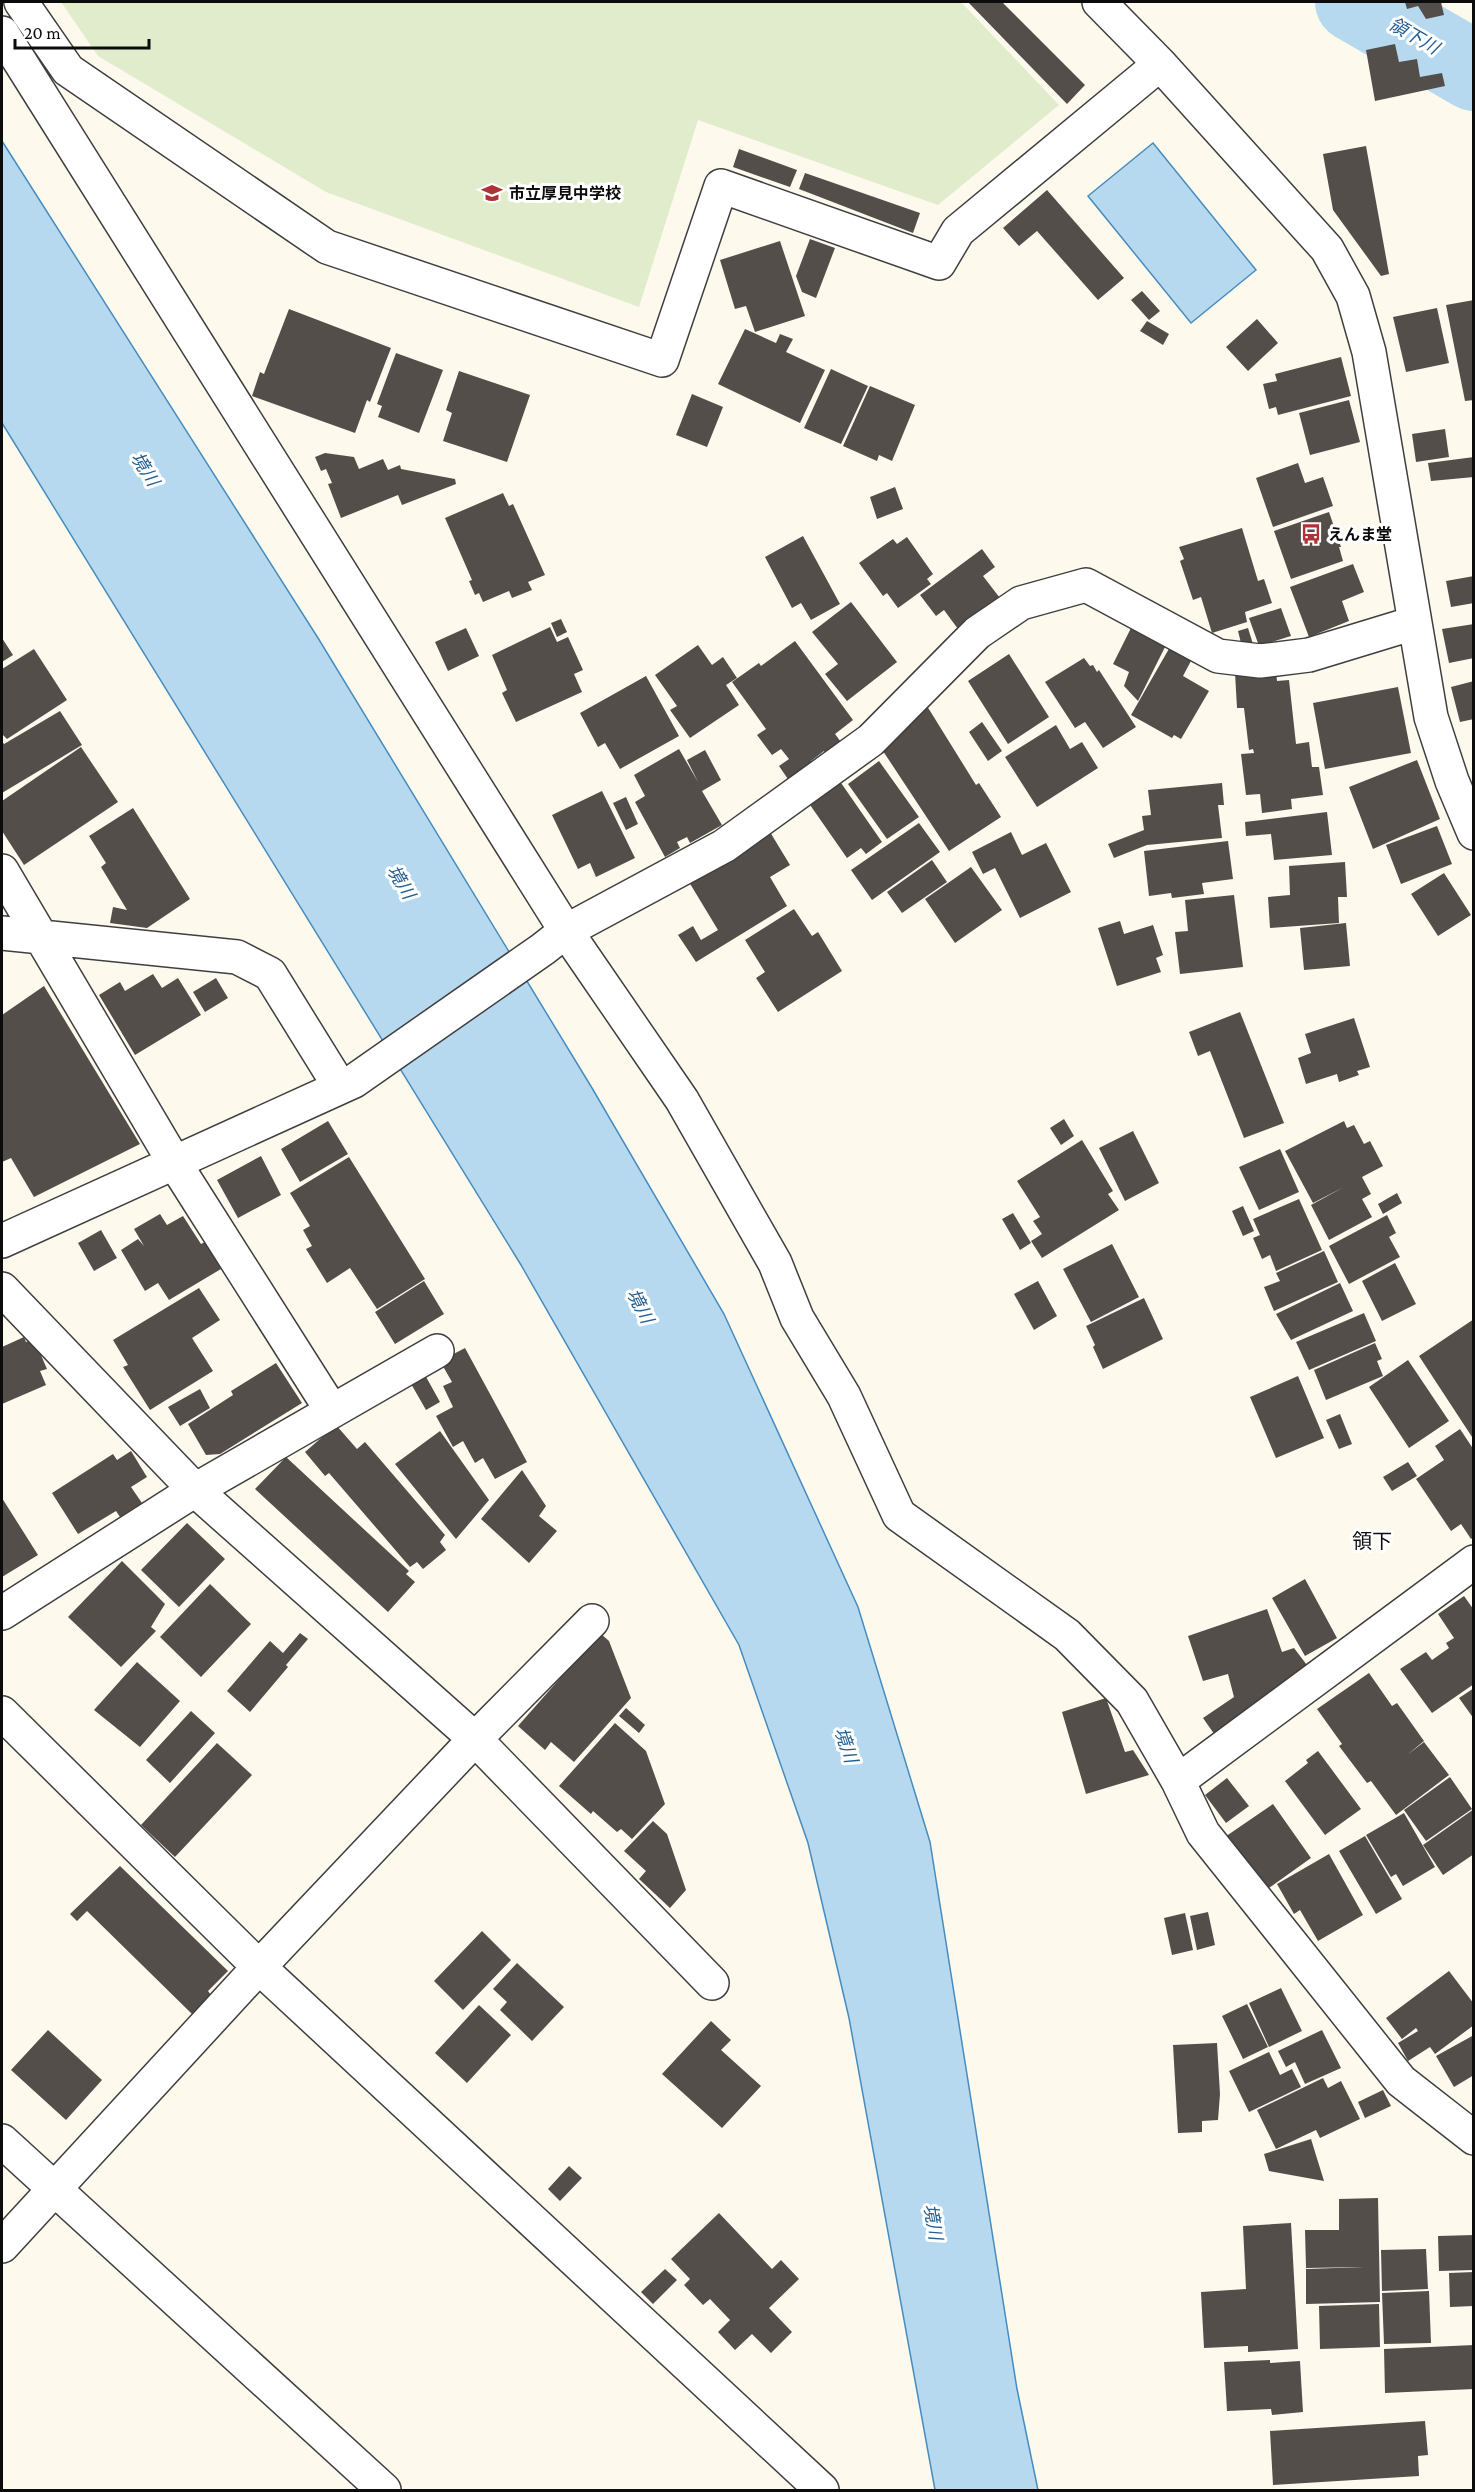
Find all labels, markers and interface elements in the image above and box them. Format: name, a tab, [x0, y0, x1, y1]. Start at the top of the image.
scale bar	[15, 12, 148, 50]
water label: 領下川	[1386, 14, 1444, 59]
text: 20 m	[24, 23, 61, 43]
school or university icon: 市立厚見中学校	[480, 181, 504, 205]
place label: 市立厚見中学校	[509, 185, 621, 202]
water label: 境川	[127, 448, 164, 491]
bus stop icon: えんま堂	[1299, 522, 1323, 546]
place label: えんま堂	[1328, 526, 1392, 543]
water label: 境川	[383, 861, 420, 904]
water label: 境川	[623, 1285, 658, 1328]
district label: 領下	[1352, 1530, 1392, 1552]
water label: 境川	[831, 1725, 862, 1767]
water label: 境川	[920, 2203, 946, 2243]

